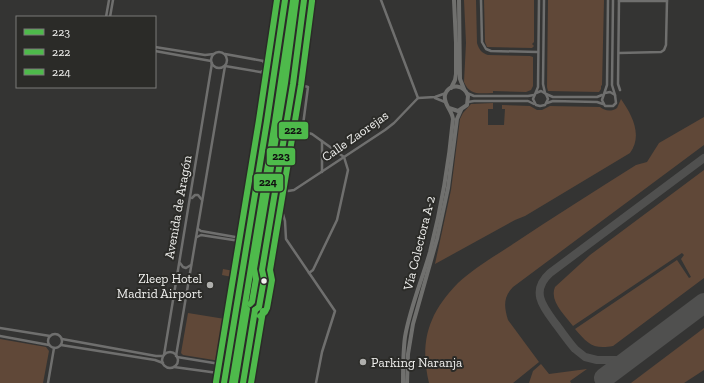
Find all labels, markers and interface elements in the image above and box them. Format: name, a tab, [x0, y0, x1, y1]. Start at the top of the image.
legend	[16, 16, 156, 88]
text: 223	[52, 25, 70, 39]
text: 222	[52, 45, 71, 59]
text: 224	[52, 65, 71, 79]
street label: Calle Zaorejas	[319, 107, 392, 165]
line badge: 222	[278, 121, 309, 140]
text: 222	[284, 124, 302, 137]
line badge: 223	[266, 147, 296, 166]
text: 223	[272, 150, 290, 163]
street label: Avenida de Aragón	[161, 153, 195, 260]
line badge: 224	[253, 173, 284, 192]
text: 224	[259, 176, 278, 189]
street label: Vía Colectora A-2	[400, 194, 438, 293]
place label: Zleep Hotel Madrid Airport	[117, 271, 203, 301]
unlabelled marker	[259, 276, 269, 286]
marker: Zleep Hotel Madrid Airport	[205, 280, 215, 290]
place label: Parking Naranja	[371, 355, 463, 371]
marker: Parking Naranja	[358, 357, 368, 367]

